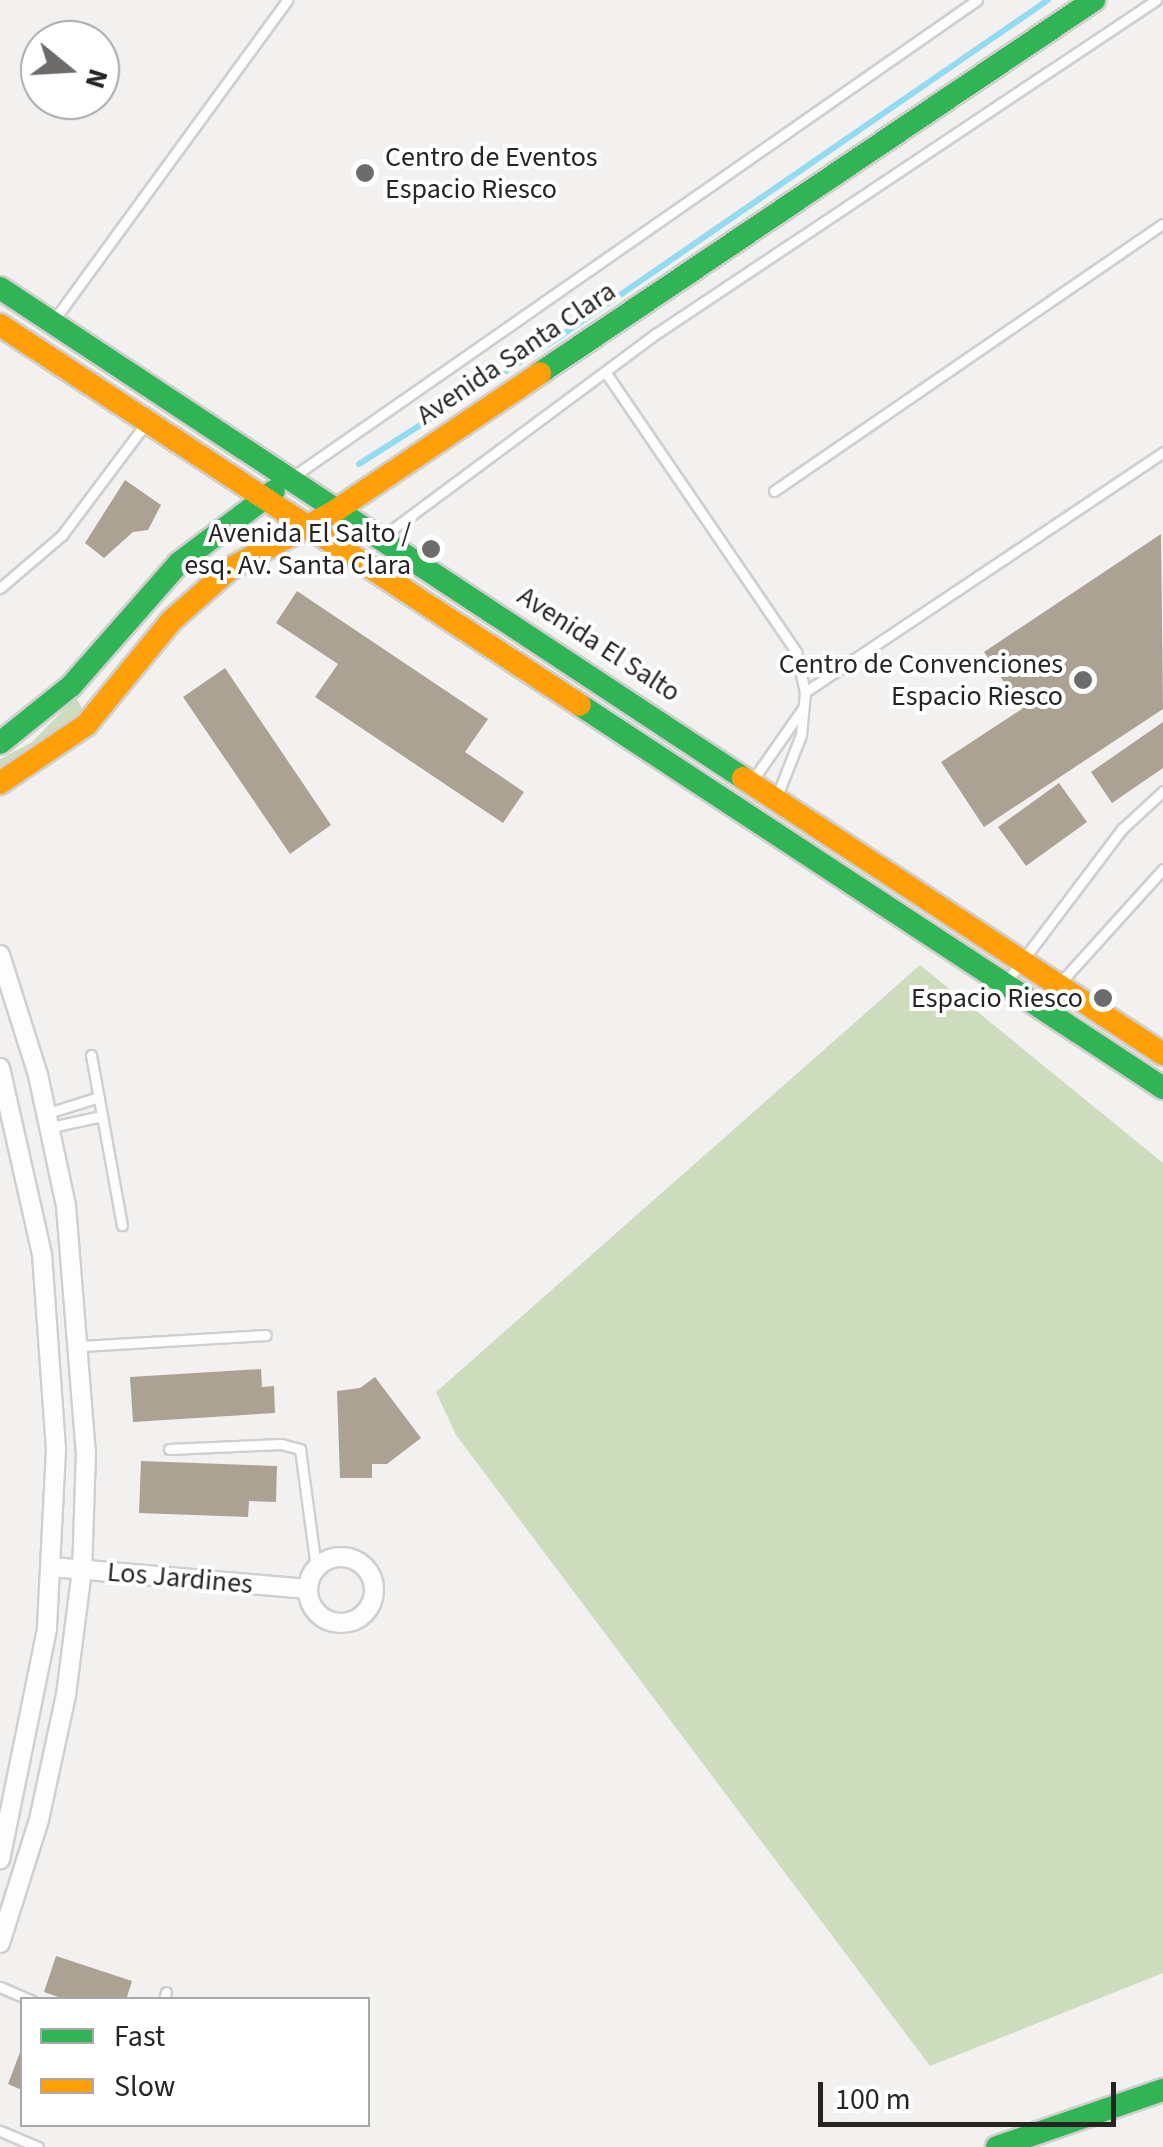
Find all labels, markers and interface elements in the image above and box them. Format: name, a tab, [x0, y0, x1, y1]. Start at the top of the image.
north arrow	[20, 20, 120, 120]
text: N	[75, 64, 119, 94]
place label: Centro de Eventos Espacio Riesco	[385, 140, 597, 206]
marker: Centro de Eventos Espacio Riesco	[354, 162, 376, 184]
street label: Avenida Santa Clara	[410, 274, 622, 432]
place label: Avenida El Salto / esq. Av. Santa Clara	[184, 516, 411, 582]
marker: Avenida El Salto / esq. Av. Santa Clara	[420, 538, 442, 560]
street label: Avenida El Salto	[511, 579, 687, 709]
place label: Centro de Convenciones Espacio Riesco	[779, 647, 1063, 713]
marker: Centro de Convenciones Espacio Riesco	[1072, 669, 1094, 691]
place label: Espacio Riesco	[911, 981, 1083, 1015]
marker: Espacio Riesco	[1092, 987, 1114, 1009]
street label: Los Jardines	[106, 1555, 254, 1601]
legend	[20, 1997, 370, 2127]
text: Fast	[114, 2015, 165, 2058]
scale bar	[823, 2062, 1120, 2124]
text: Slow	[114, 2065, 175, 2108]
text: 100 m	[835, 2078, 911, 2121]

